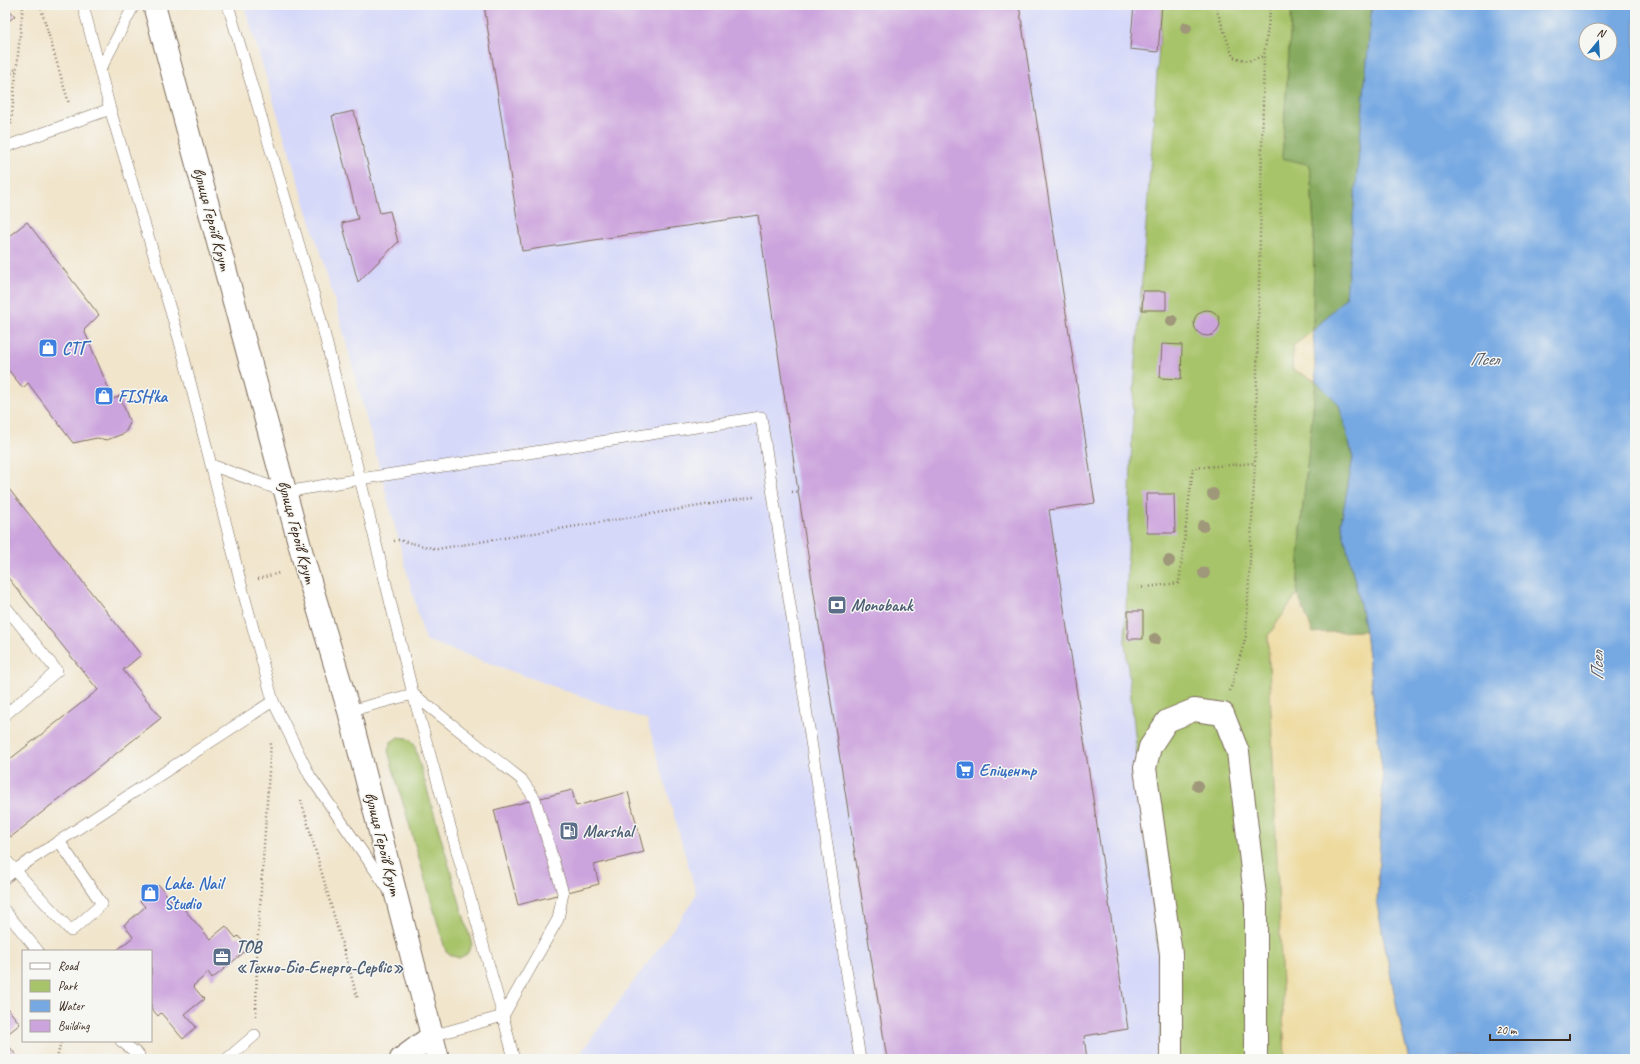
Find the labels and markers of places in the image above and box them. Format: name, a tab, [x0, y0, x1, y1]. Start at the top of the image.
shop icon: СТГ	[37, 337, 59, 359]
place label: СТГ	[62, 338, 92, 359]
shop icon: FISH'ka	[93, 385, 115, 407]
place label: FISH'ka	[118, 386, 169, 407]
bank icon: Monobank	[826, 594, 848, 616]
place label: Monobank	[851, 595, 914, 616]
supermarket icon: Епіцентр	[954, 759, 976, 781]
place label: Епіцентр	[979, 760, 1038, 781]
fuel station icon: Marshal	[558, 820, 580, 842]
place label: Marshal	[583, 821, 637, 842]
place label: Lake. Nail Studio	[164, 873, 227, 914]
shop icon: Lake. Nail Studio	[139, 882, 161, 904]
place label: ТОВ «Техно-Біо-Енерго-Сервіс»	[236, 937, 404, 978]
office icon: ТОВ «Техно-Біо-Енерго-Сервіс»	[211, 946, 233, 968]

